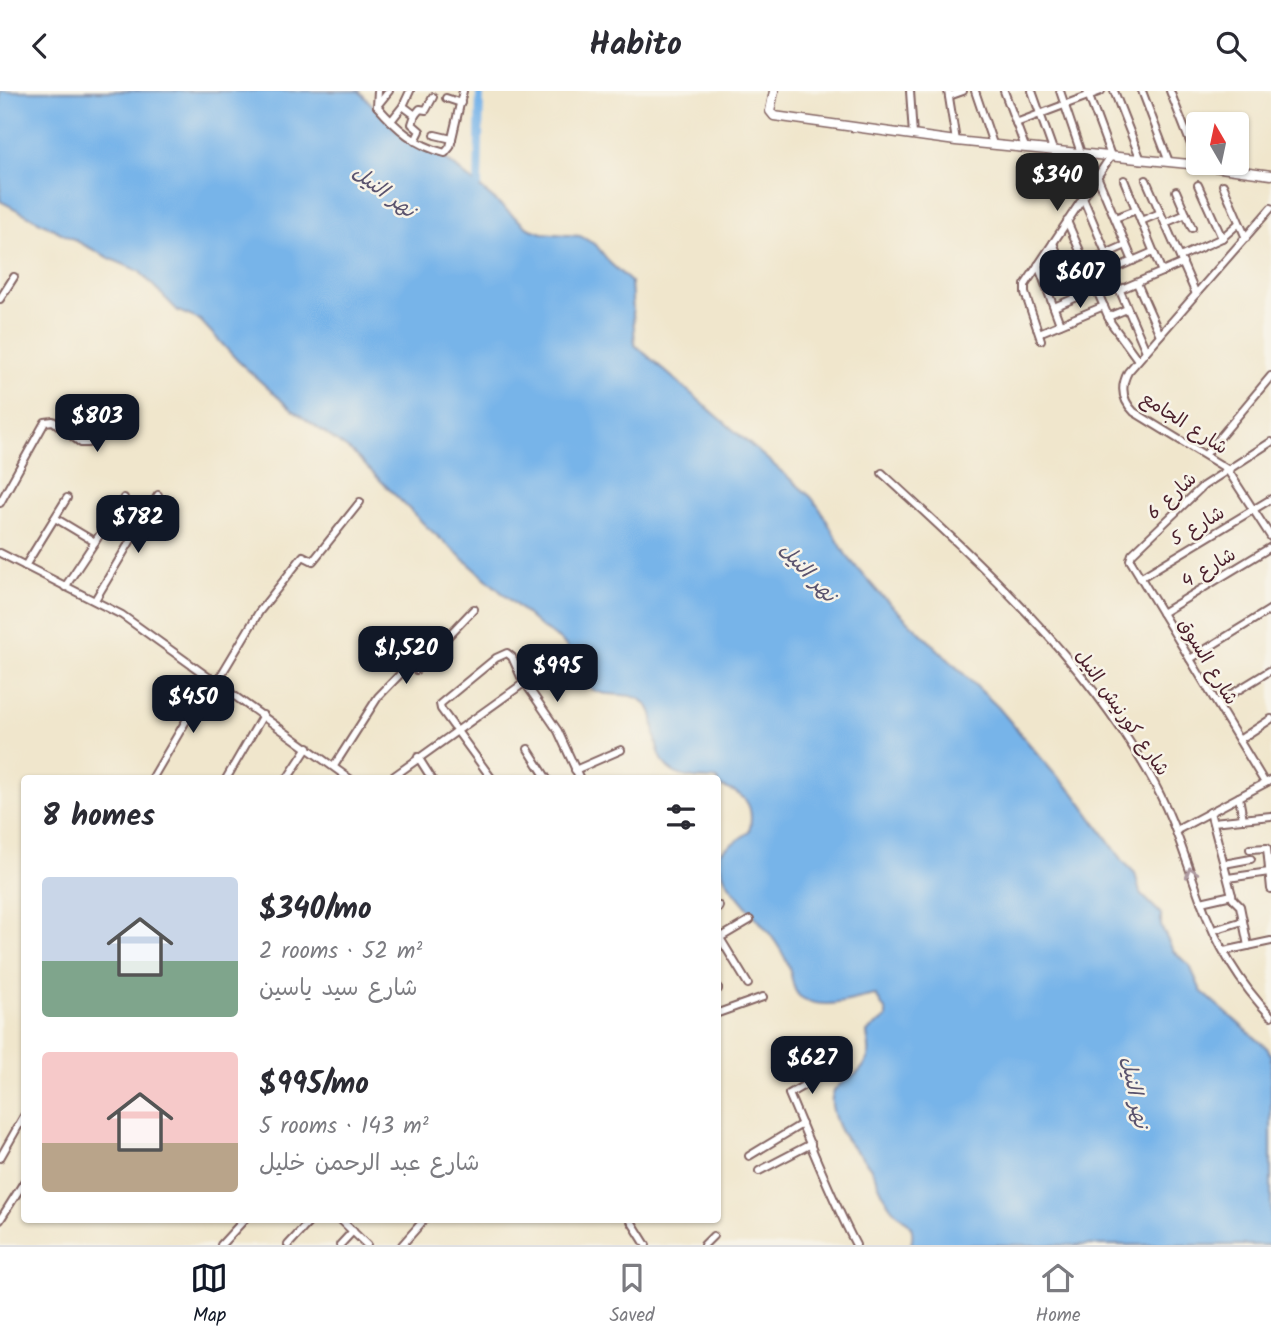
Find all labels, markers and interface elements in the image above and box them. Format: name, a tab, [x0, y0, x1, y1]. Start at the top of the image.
text: Habito	[589, 20, 682, 71]
icon: back	[21, 27, 59, 65]
icon: search	[1212, 27, 1250, 65]
north arrow	[1186, 112, 1250, 175]
map controls	[1186, 112, 1249, 175]
pin: $340	[1016, 153, 1098, 213]
water label: نهر النيل	[344, 157, 424, 229]
text: $340	[1032, 158, 1082, 194]
pin: $607	[1039, 251, 1121, 310]
text: $607	[1056, 255, 1104, 291]
street label: شارع الجامع	[1134, 384, 1233, 463]
pin: $803	[56, 395, 138, 454]
text: $803	[71, 399, 123, 435]
street label: شارع 6	[1140, 465, 1204, 528]
pin: $782	[97, 496, 179, 555]
street label: شارع 5	[1165, 499, 1231, 555]
text: $782	[112, 500, 164, 536]
water label: نهر النيل	[770, 535, 845, 612]
street label: شارع 4	[1176, 541, 1242, 597]
street label: شارع السوق	[1169, 613, 1245, 711]
pin: $1,520	[349, 627, 463, 686]
text: $1,520	[374, 631, 438, 667]
street label: شارع كورنيش النيل	[1066, 643, 1176, 783]
pin: $995	[516, 645, 598, 704]
text: $995	[533, 649, 581, 685]
pin: $450	[152, 675, 234, 735]
text: $450	[168, 680, 218, 716]
text: 8 homes	[42, 793, 155, 841]
icon: filters	[662, 798, 700, 836]
one-way arrow	[1185, 866, 1199, 878]
text: $340/mo	[259, 886, 372, 934]
icon: home	[98, 905, 182, 989]
text: 2 rooms · 52 m²	[259, 934, 422, 970]
text: شارع سيد ياسين	[259, 971, 418, 1007]
pin: $627	[771, 1037, 853, 1096]
text: $627	[787, 1041, 837, 1077]
water label: نهر النيل	[1110, 1053, 1157, 1133]
text: $995/mo	[259, 1061, 369, 1109]
icon: home	[98, 1080, 182, 1164]
text: 5 rooms · 143 m²	[259, 1109, 429, 1145]
text: شارع عبد الرحمن خليل	[259, 1146, 480, 1182]
tab: Map	[190, 1259, 228, 1331]
tab: Saved	[609, 1259, 655, 1331]
tab: Home	[1035, 1259, 1081, 1331]

